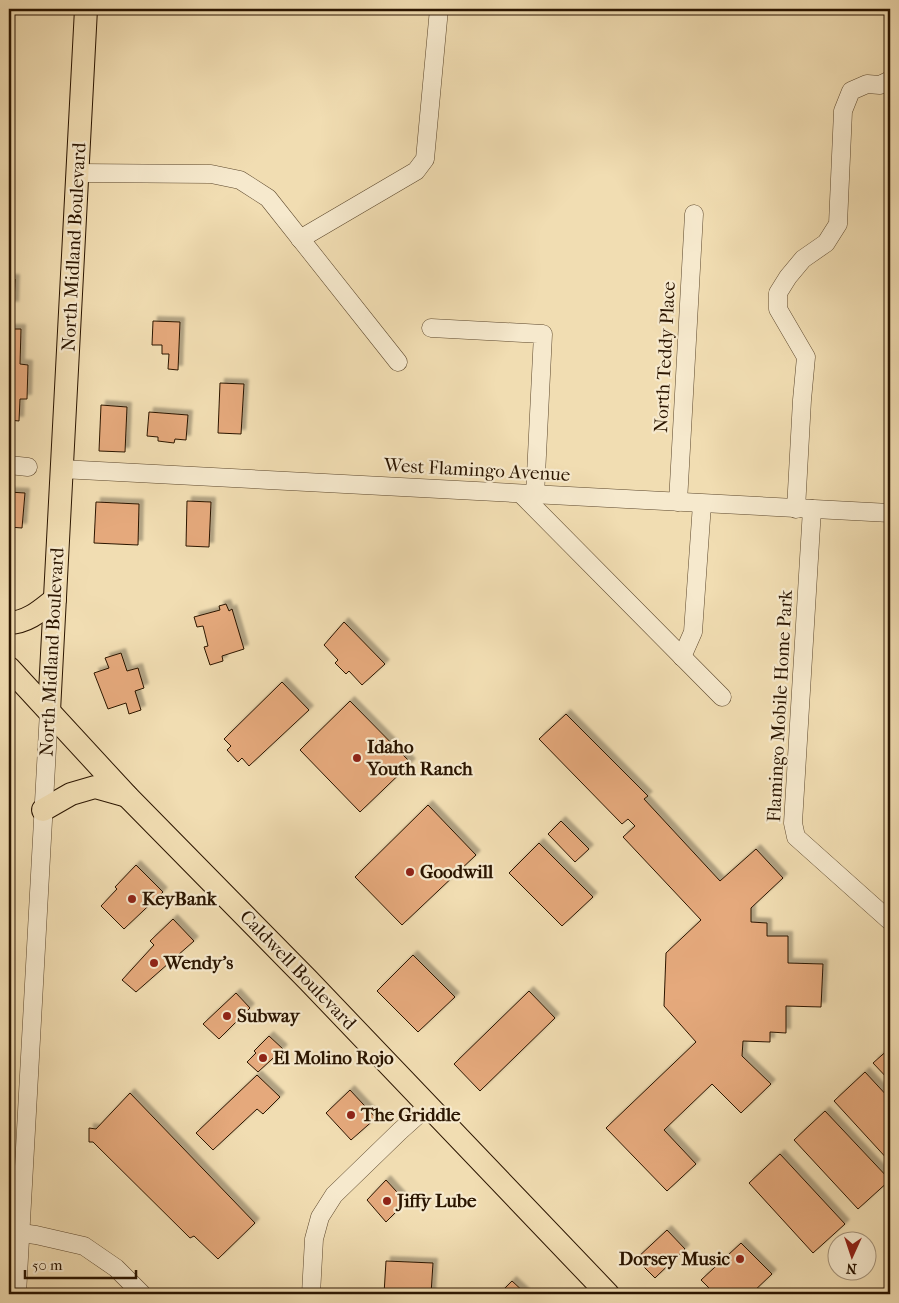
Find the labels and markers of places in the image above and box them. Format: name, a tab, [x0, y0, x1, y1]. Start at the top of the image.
place label: Idaho Youth Ranch	[366, 736, 473, 780]
marker: Idaho Youth Ranch	[351, 752, 363, 764]
place label: Goodwill	[420, 861, 494, 883]
marker: Goodwill	[404, 866, 416, 878]
place label: KeyBank	[142, 888, 218, 910]
marker: KeyBank	[126, 893, 138, 905]
place label: Wendy's	[163, 952, 233, 974]
marker: Wendy's	[148, 957, 160, 969]
place label: Subway	[237, 1005, 300, 1027]
marker: Subway	[221, 1010, 233, 1022]
place label: El Molino Rojo	[273, 1047, 394, 1069]
marker: El Molino Rojo	[257, 1052, 269, 1064]
place label: The Griddle	[360, 1104, 461, 1126]
marker: The Griddle	[345, 1109, 357, 1121]
place label: Jiffy Lube	[395, 1190, 477, 1212]
marker: Jiffy Lube	[381, 1195, 393, 1207]
place label: Dorsey Music	[619, 1248, 731, 1270]
marker: Dorsey Music	[734, 1253, 746, 1265]

